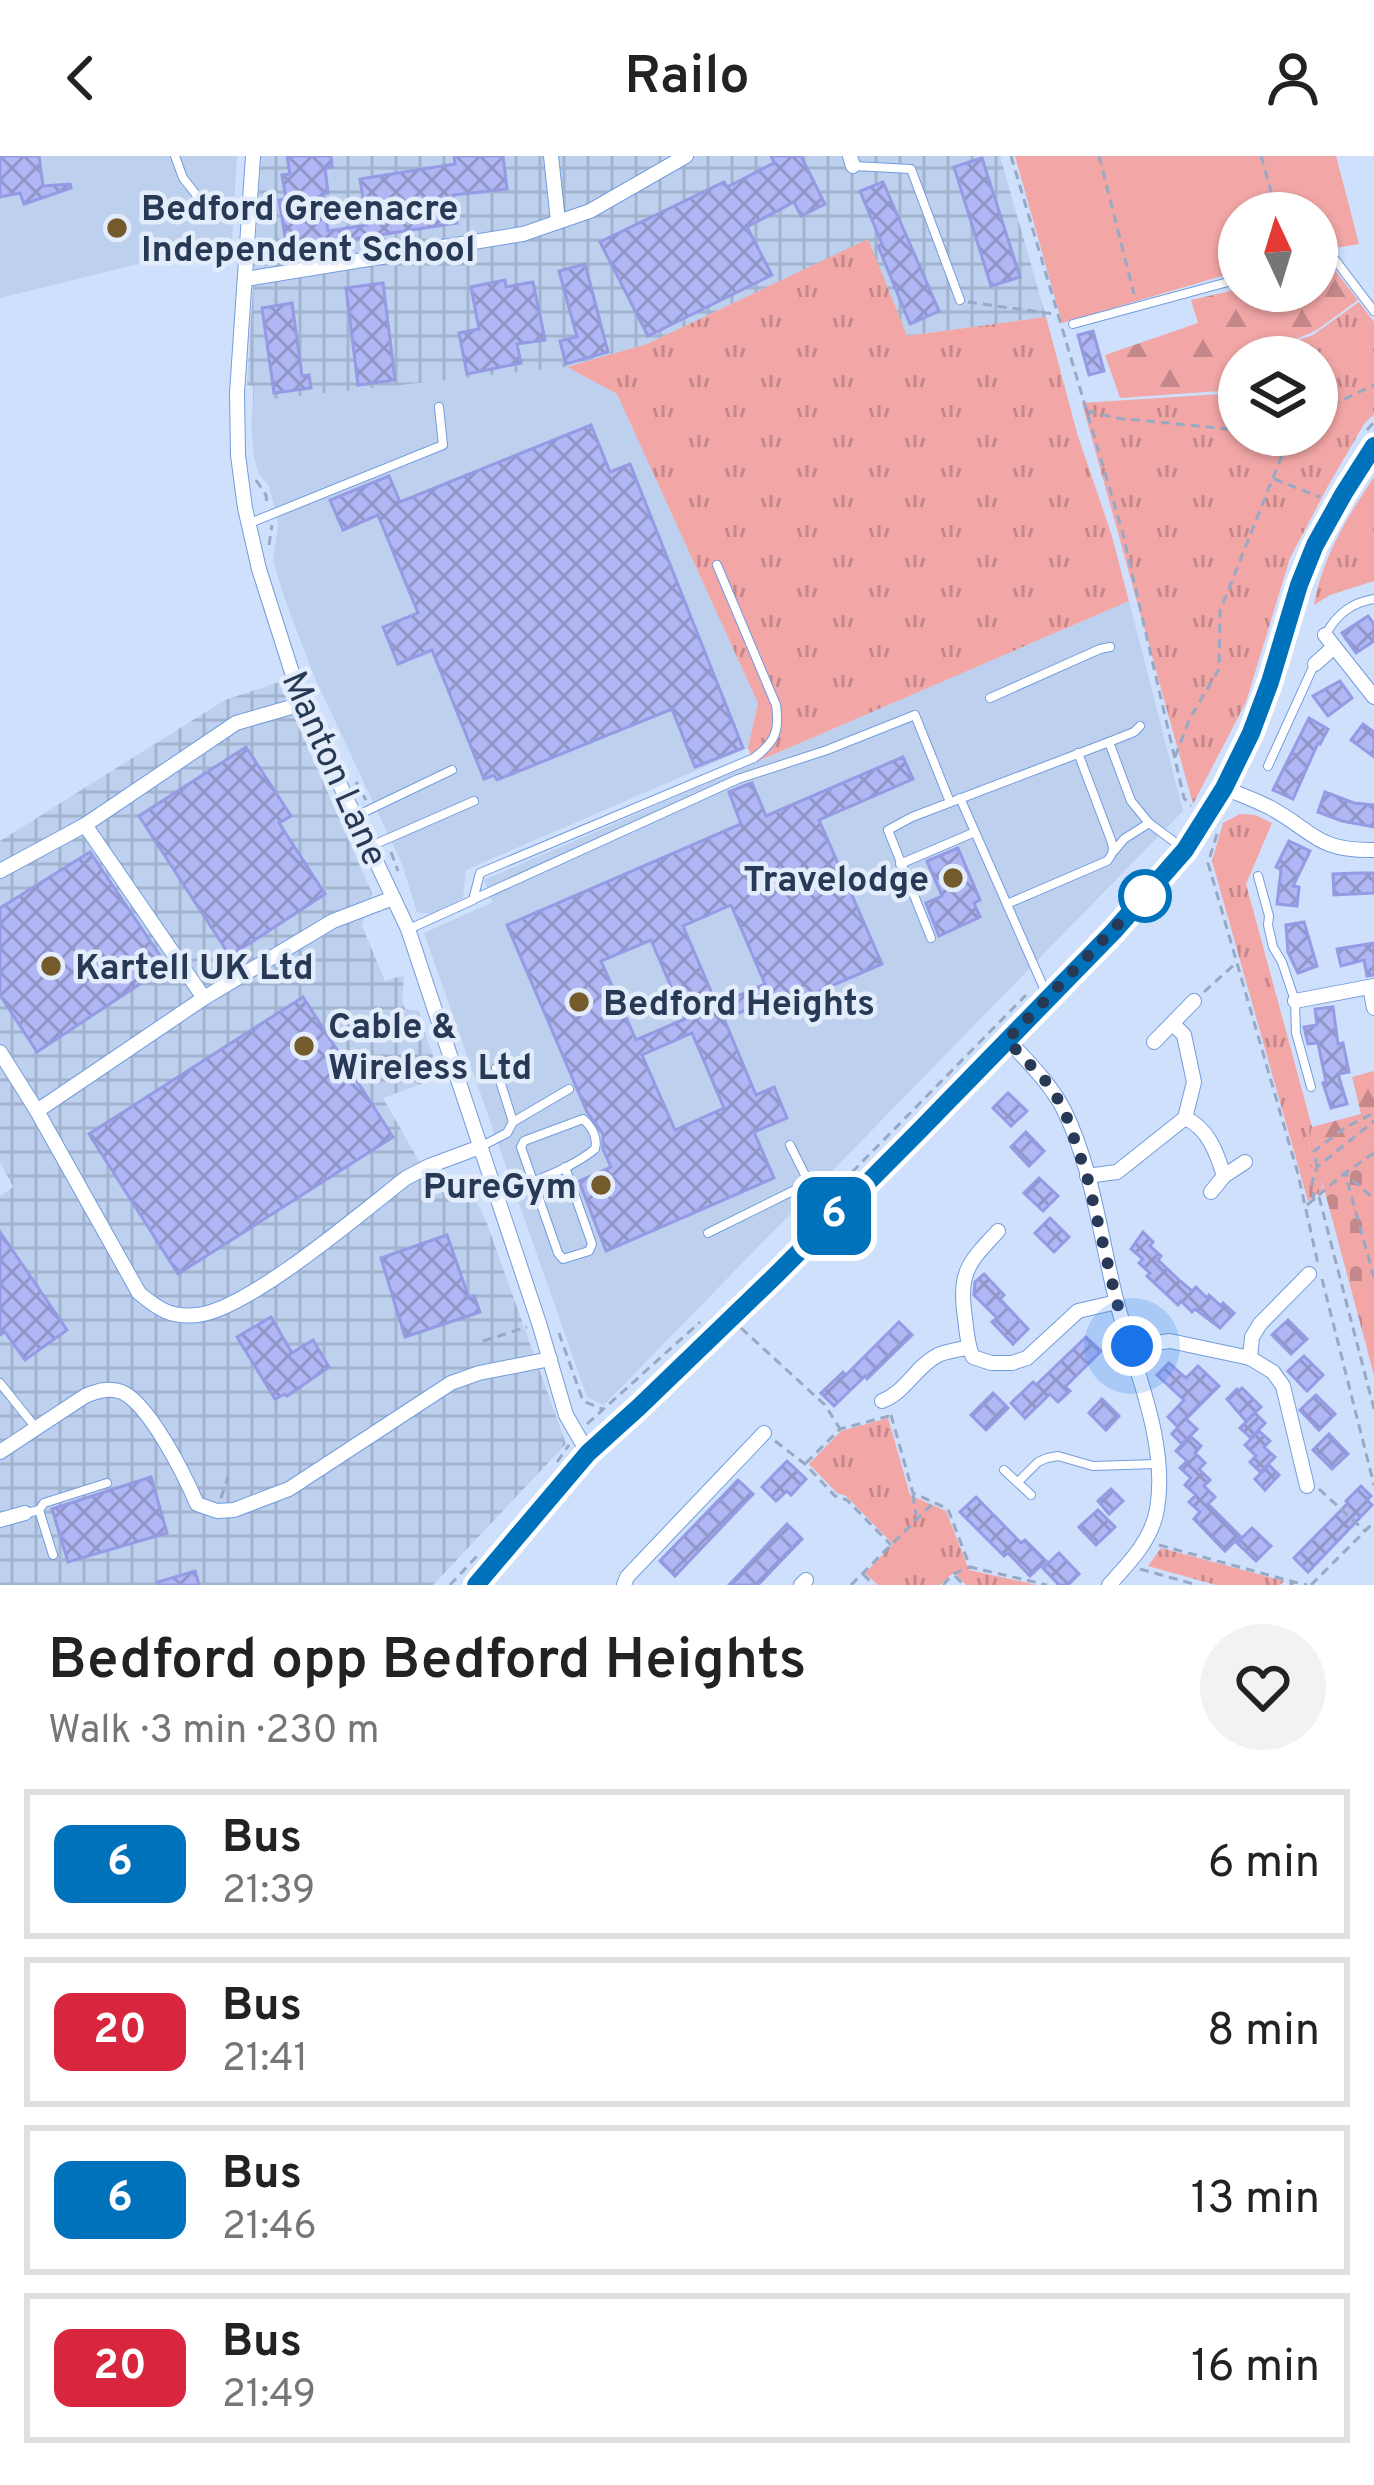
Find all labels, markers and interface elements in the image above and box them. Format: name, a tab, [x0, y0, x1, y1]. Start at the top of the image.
text: Railo	[624, 44, 750, 113]
icon: back	[48, 45, 114, 111]
icon: person	[1260, 45, 1326, 111]
place label: Bedford Greenacre Independent School	[141, 188, 475, 275]
north arrow	[1218, 192, 1338, 312]
map controls	[1218, 192, 1338, 456]
marker: Bedford Greenacre Independent School	[104, 215, 130, 241]
button: layers	[1218, 336, 1338, 456]
street label: Manton Lane	[269, 665, 396, 874]
place label: Travelodge	[743, 859, 929, 905]
marker: Travelodge	[940, 865, 966, 891]
unlabelled marker	[1120, 871, 1170, 921]
place label: Kartell UK Ltd	[75, 947, 314, 993]
marker: Kartell UK Ltd	[38, 953, 64, 979]
place label: Bedford Heights	[603, 983, 875, 1029]
marker: Bedford Heights	[566, 989, 592, 1015]
place label: Cable & Wireless Ltd	[328, 1006, 532, 1093]
marker: Cable & Wireless Ltd	[291, 1033, 317, 1059]
place label: PureGym	[423, 1166, 577, 1212]
marker: PureGym	[588, 1172, 614, 1198]
line badge: 6	[795, 1177, 873, 1255]
text: 6	[821, 1189, 847, 1242]
your location	[1102, 1316, 1162, 1376]
button: heart	[1200, 1624, 1326, 1750]
text: Bedford opp Bedford Heights	[48, 1627, 806, 1699]
text: Walk · 3 min · 230 m	[48, 1708, 380, 1757]
text: Bus	[222, 1811, 302, 1868]
text: 6 min	[1208, 1836, 1320, 1893]
text: 6	[107, 1837, 133, 1890]
text: 21:39	[222, 1868, 315, 1917]
text: Bus	[222, 1979, 302, 2036]
text: 8 min	[1207, 2004, 1320, 2061]
text: 20	[93, 2005, 147, 2058]
text: 21:41	[222, 2036, 308, 2085]
text: Bus	[222, 2147, 302, 2204]
text: 13 min	[1191, 2172, 1320, 2229]
text: 6	[107, 2173, 133, 2226]
text: 21:46	[222, 2204, 317, 2253]
text: Bus	[222, 2315, 302, 2372]
text: 16 min	[1191, 2340, 1320, 2397]
text: 20	[93, 2341, 147, 2394]
text: 21:49	[222, 2372, 316, 2421]

